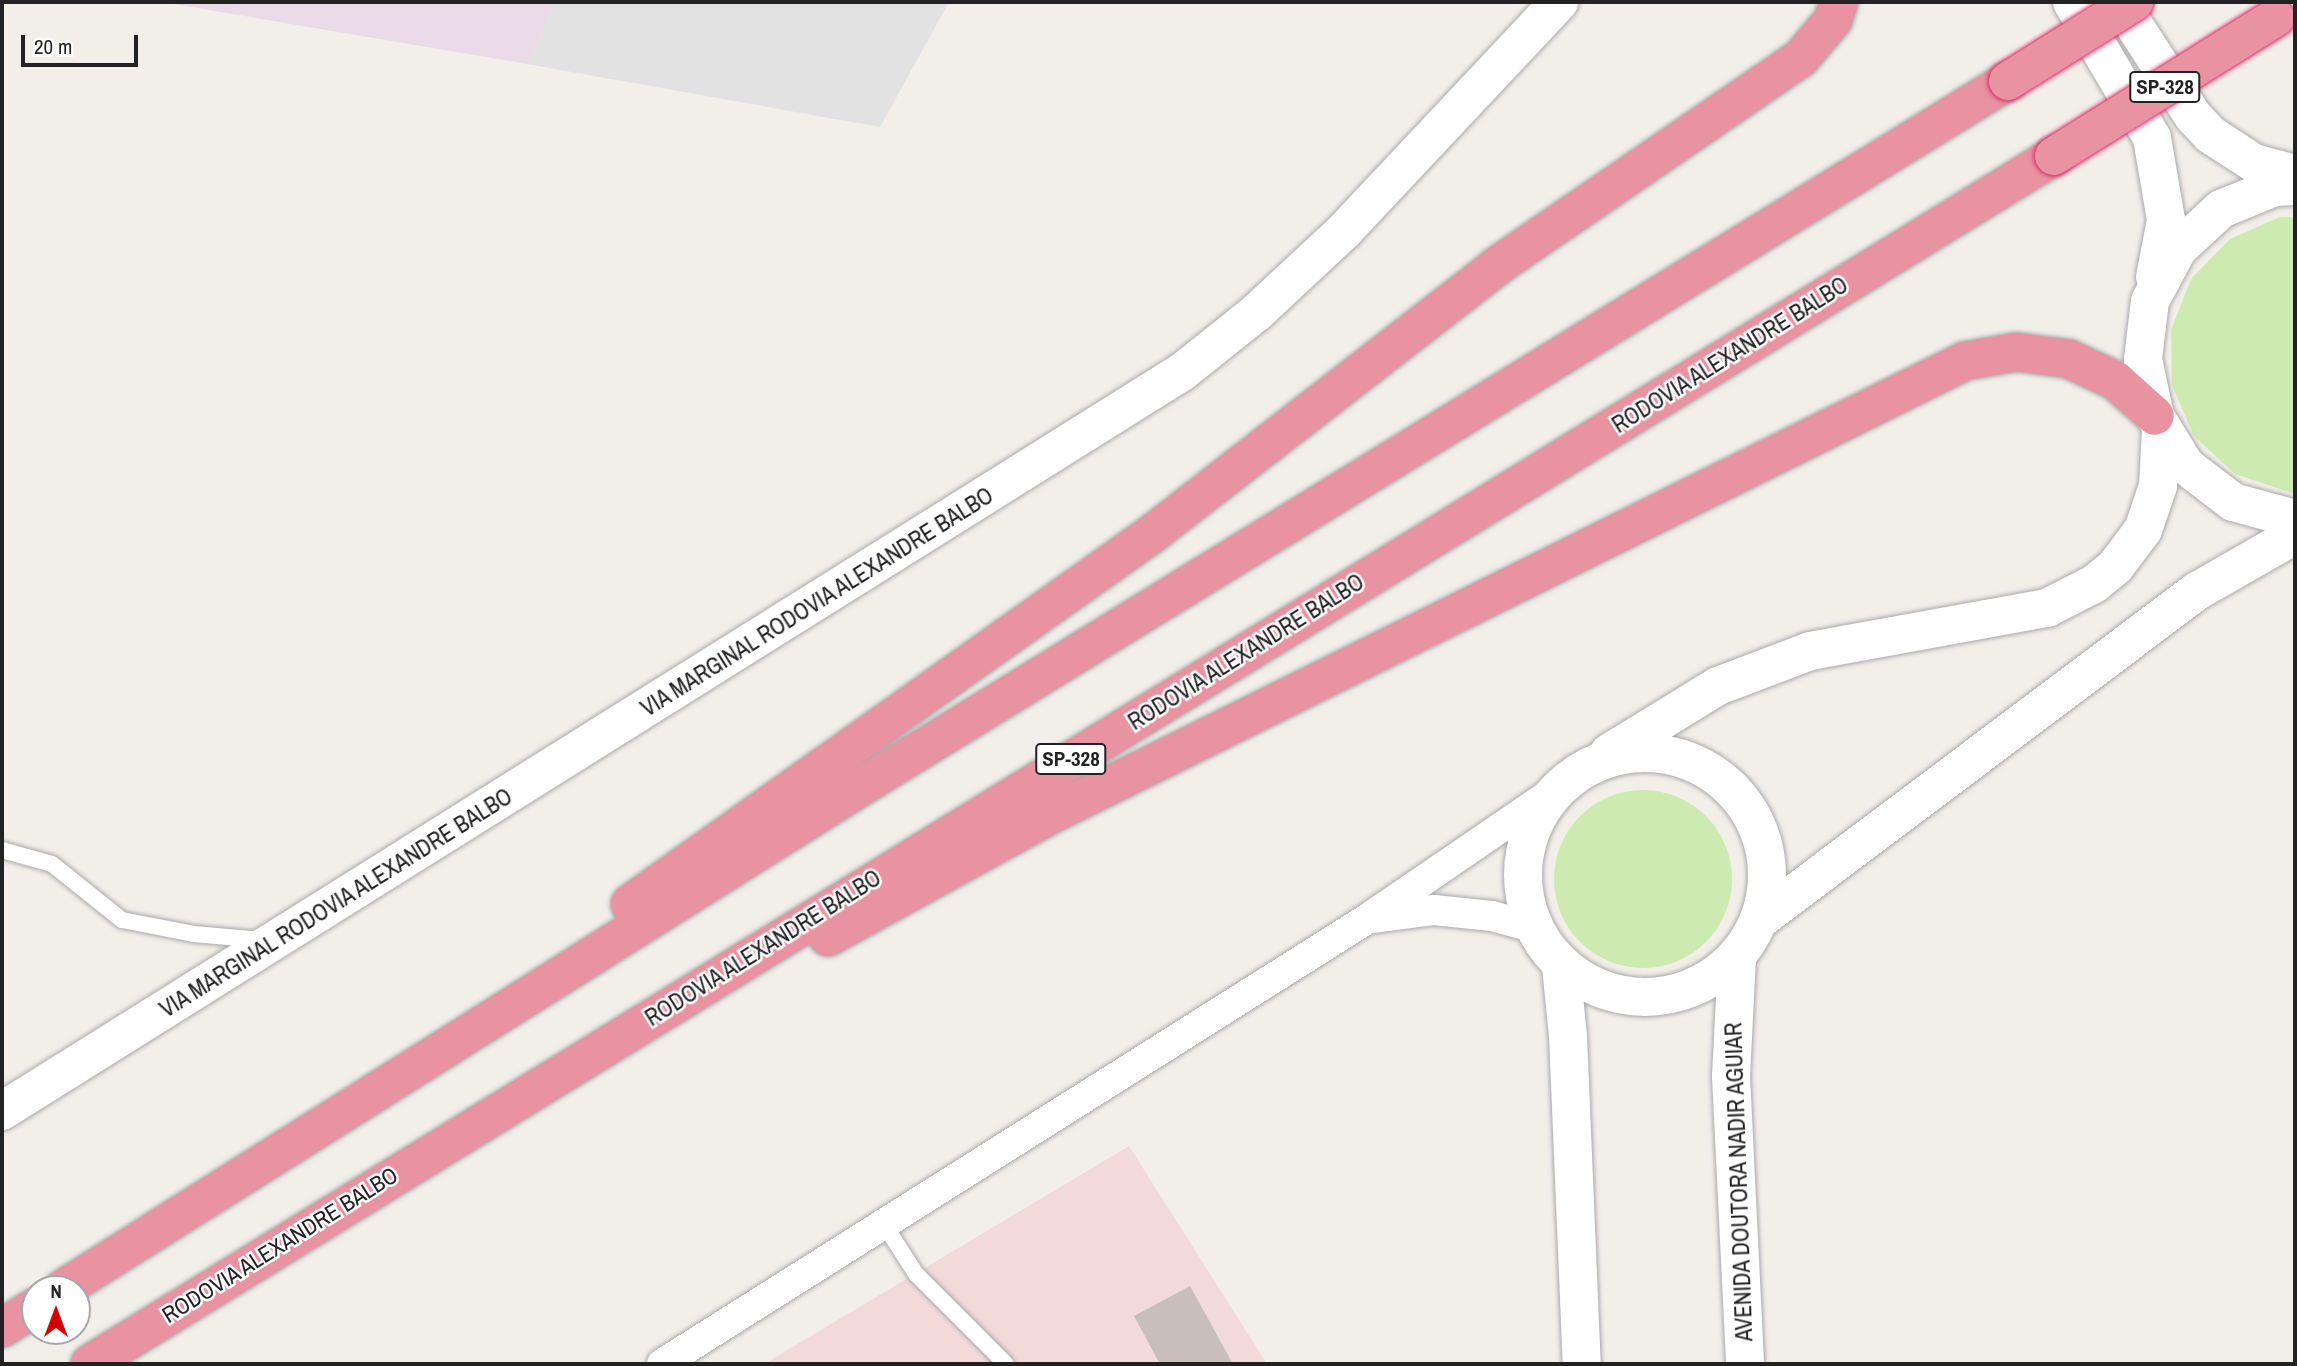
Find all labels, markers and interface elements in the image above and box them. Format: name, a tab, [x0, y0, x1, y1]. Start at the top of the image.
scale bar	[24, 21, 142, 65]
text: 20 m	[34, 32, 72, 61]
road number: SP-328	[2128, 70, 2202, 104]
street label: RODOVIA ALEXANDRE BALBO	[1606, 271, 1854, 439]
street label: VIA MARGINAL RODOVIA ALEXANDRE BALBO	[634, 481, 1000, 723]
street label: RODOVIA ALEXANDRE BALBO	[1122, 568, 1370, 736]
road number: SP-328	[1034, 742, 1108, 776]
street label: VIA MARGINAL RODOVIA ALEXANDRE BALBO	[153, 782, 519, 1024]
street label: RODOVIA ALEXANDRE BALBO	[639, 864, 887, 1032]
street label: AVENIDA DOUTORA NADIR AGUIAR	[1720, 1021, 1758, 1343]
street label: RODOVIA ALEXANDRE BALBO	[156, 1161, 404, 1329]
north arrow	[21, 1275, 91, 1345]
text: N	[50, 1278, 62, 1304]

